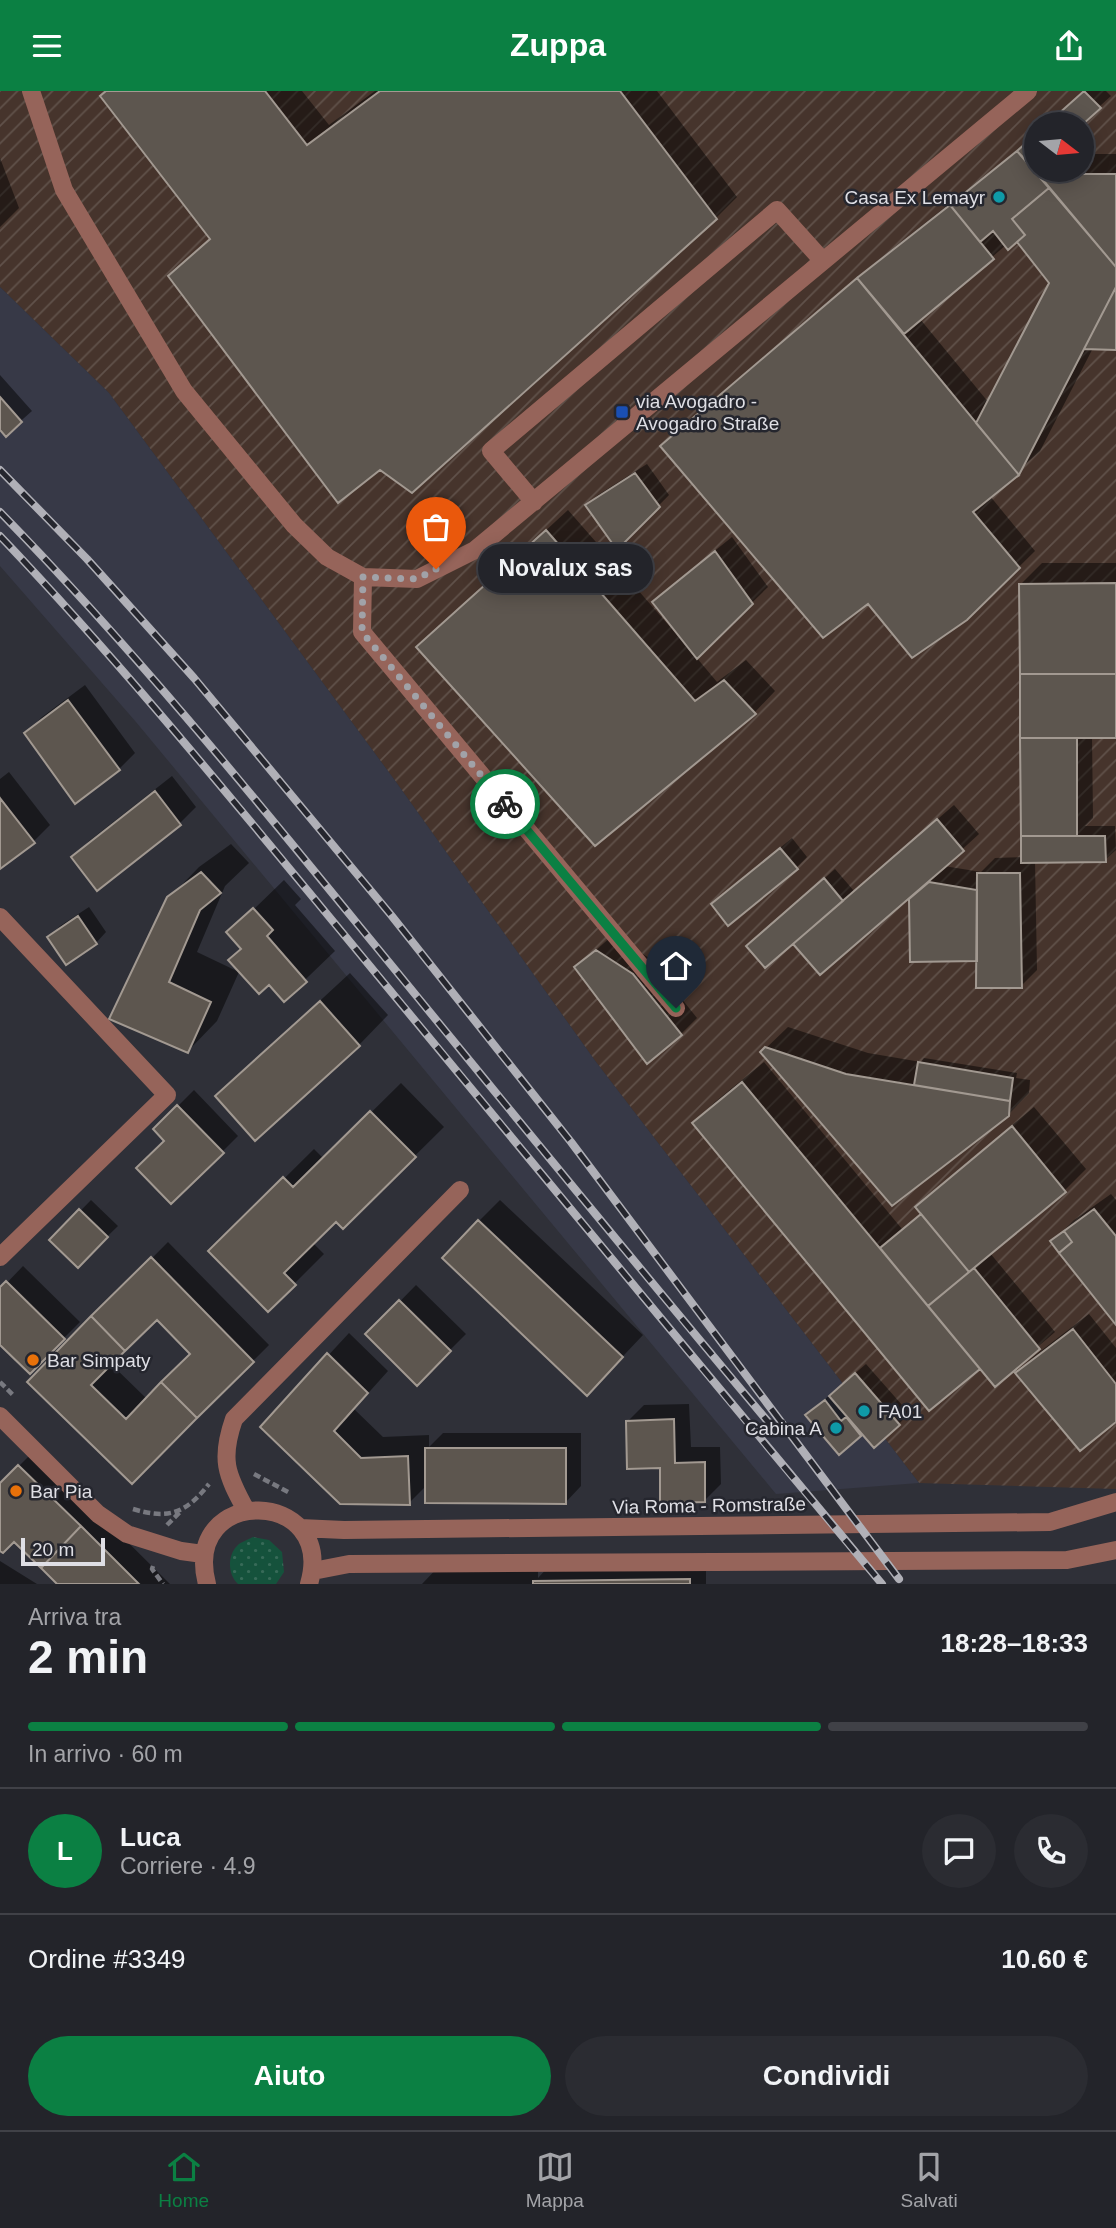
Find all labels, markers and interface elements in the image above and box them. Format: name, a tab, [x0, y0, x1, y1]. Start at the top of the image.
icon: menu	[28, 27, 66, 65]
text: Zuppa	[510, 27, 606, 63]
icon: share	[1050, 27, 1088, 65]
north arrow	[1024, 112, 1094, 182]
map controls	[1024, 112, 1094, 182]
place label: Casa Ex Lemayr	[845, 187, 986, 208]
marker: Casa Ex Lemayr	[991, 189, 1007, 205]
place label: via Avogadro - Avogadro Straße	[636, 391, 779, 434]
marker: via Avogadro - Avogadro Straße	[614, 404, 630, 420]
pin	[406, 497, 466, 569]
icon: bag	[417, 508, 455, 546]
callout: Novalux sas	[478, 545, 653, 594]
text: Novalux sas	[498, 555, 633, 581]
courier	[470, 769, 540, 839]
icon: bike	[486, 785, 524, 823]
pin	[646, 936, 706, 1008]
icon: home	[657, 947, 695, 985]
place label: Bar Simpaty	[47, 1350, 151, 1371]
marker: Bar Simpaty	[25, 1352, 41, 1368]
place label: FA01	[878, 1401, 922, 1422]
marker: FA01	[856, 1403, 872, 1419]
place label: Cabina A	[745, 1418, 822, 1439]
marker: Cabina A	[828, 1420, 844, 1436]
place label: Bar Pia	[30, 1481, 93, 1502]
marker: Bar Pia	[8, 1483, 24, 1499]
street label: Via Roma - Romstraße	[612, 1493, 806, 1518]
scale bar	[21, 1535, 105, 1567]
text: 20 m	[32, 1539, 74, 1560]
text: Arriva tra	[28, 1604, 121, 1630]
text: 18:28–18:33	[941, 1628, 1088, 1658]
text: 2 min	[28, 1631, 148, 1683]
text: In arrivo · 60 m	[28, 1741, 183, 1767]
button: chat	[922, 1814, 996, 1888]
button: phone	[1014, 1814, 1088, 1888]
text: Luca	[120, 1822, 181, 1852]
text: L	[57, 1836, 73, 1866]
text: Corriere · 4.9	[120, 1853, 255, 1879]
text: Ordine #3349	[28, 1944, 186, 1974]
text: 10.60 €	[1001, 1944, 1088, 1974]
button: Aiuto	[28, 2036, 551, 2116]
button: Condividi	[565, 2036, 1088, 2116]
tab: Home	[158, 2148, 209, 2212]
tab: Mappa	[526, 2148, 584, 2212]
tab: Salvati	[901, 2148, 958, 2212]

